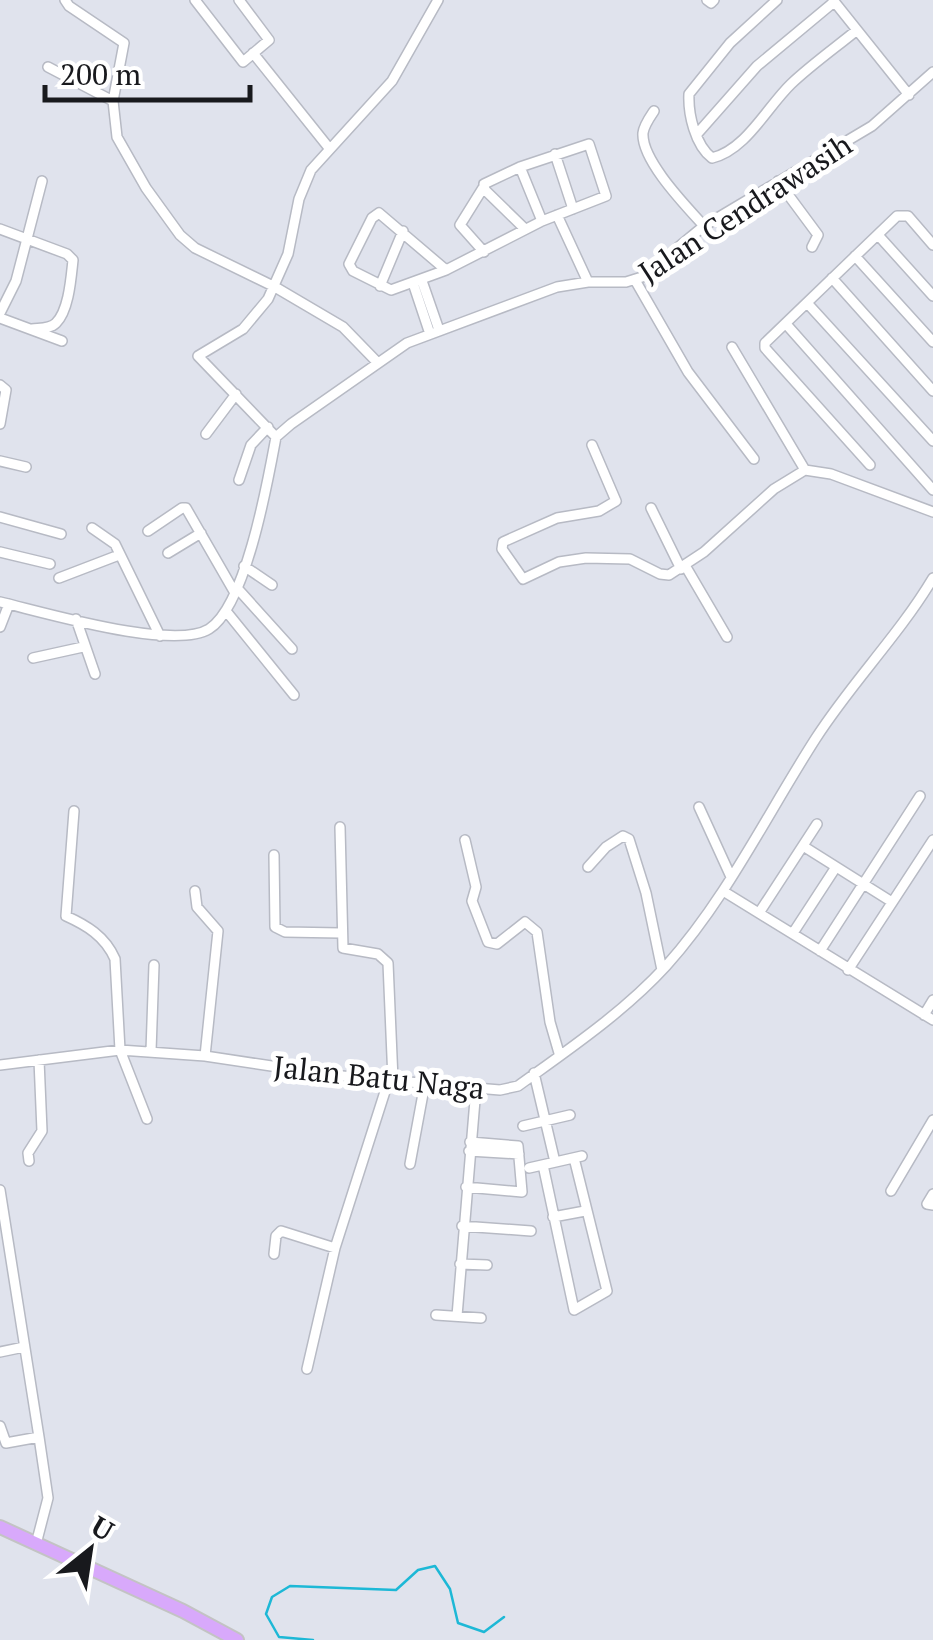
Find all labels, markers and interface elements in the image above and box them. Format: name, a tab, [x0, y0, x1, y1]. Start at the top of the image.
scale bar	[45, 40, 250, 102]
text: 200 m	[60, 54, 141, 94]
street label: Jalan Cendrawasih	[631, 124, 859, 292]
street label: Jalan Batu Naga	[272, 1046, 486, 1108]
north arrow	[40, 1500, 140, 1600]
text: U	[85, 1507, 121, 1549]

